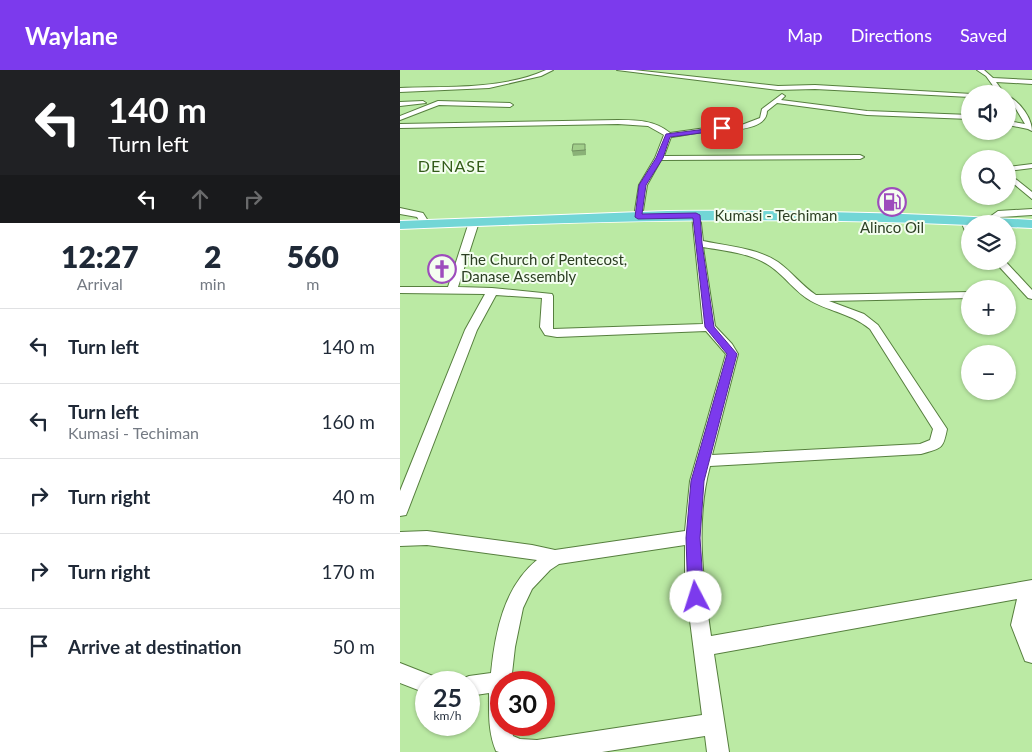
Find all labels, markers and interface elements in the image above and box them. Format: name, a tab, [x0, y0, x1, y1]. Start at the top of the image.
text: Waylane	[25, 21, 118, 50]
text: Map	[787, 24, 823, 46]
text: Directions	[851, 24, 932, 46]
text: Saved	[960, 24, 1007, 46]
map controls	[961, 85, 1016, 400]
button: sound	[961, 85, 1016, 140]
text: 140 m	[108, 88, 207, 130]
icon: left	[25, 90, 90, 155]
pin	[701, 107, 743, 149]
icon: arrive	[708, 114, 736, 142]
text: Turn left	[108, 130, 189, 157]
button: search	[961, 150, 1016, 205]
district label: DENASE	[418, 156, 486, 175]
icon: left	[133, 185, 161, 213]
icon: ahead	[186, 185, 214, 213]
icon: right	[239, 185, 267, 213]
fuel station icon: Alinco Oil	[877, 187, 907, 217]
street label: Kumasi - Techiman	[715, 206, 837, 224]
button: layers	[961, 215, 1016, 270]
place label: Alinco Oil	[860, 218, 924, 236]
text: 12:27	[61, 238, 139, 274]
text: 2	[204, 238, 221, 274]
text: 560	[287, 238, 339, 274]
place label: The Church of Pentecost, Danase Assembly	[461, 250, 627, 285]
church icon: The Church of Pentecost, Danase Assembly	[427, 254, 457, 284]
text: Arrival	[77, 274, 123, 293]
text: min	[200, 274, 226, 293]
text: m	[306, 274, 319, 293]
button: +	[961, 280, 1016, 335]
icon: left	[25, 332, 53, 360]
text: Turn left	[68, 335, 139, 358]
text: 140 m	[321, 335, 375, 358]
button: −	[961, 345, 1016, 400]
text: Turn left	[68, 400, 139, 423]
icon: left	[25, 407, 53, 435]
text: 160 m	[321, 410, 375, 433]
text: Kumasi - Techiman	[68, 423, 199, 442]
icon: right	[25, 482, 53, 510]
text: Turn right	[68, 485, 150, 508]
text: 40 m	[332, 485, 375, 508]
icon: right	[25, 557, 53, 585]
text: Turn right	[68, 560, 150, 583]
text: 170 m	[321, 560, 375, 583]
position arrow	[669, 570, 721, 622]
icon: arrive	[25, 632, 53, 660]
text: Arrive at destination	[68, 635, 241, 658]
text: 50 m	[332, 635, 375, 658]
speed limit sign: 30	[490, 671, 555, 736]
text: 25	[433, 682, 462, 712]
text: km/h	[433, 708, 462, 723]

